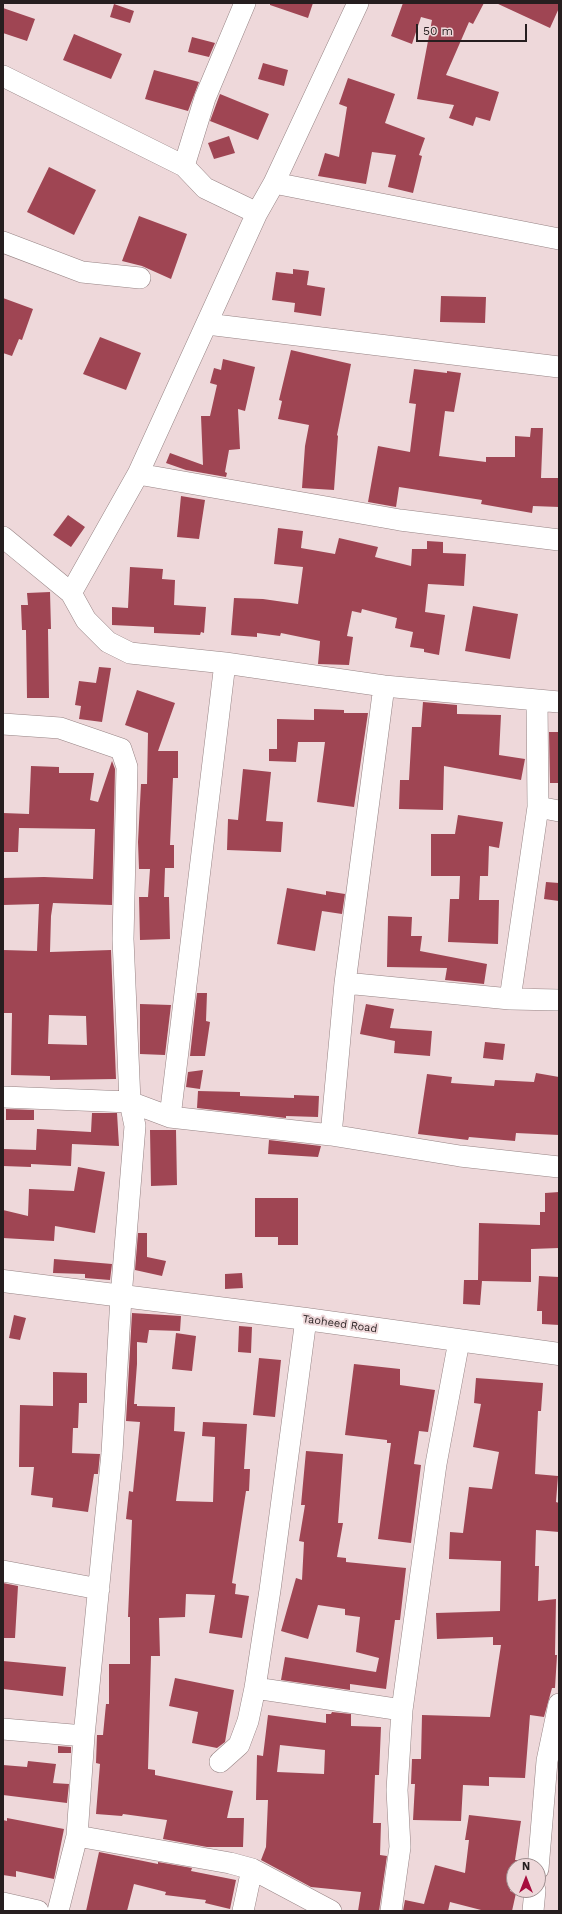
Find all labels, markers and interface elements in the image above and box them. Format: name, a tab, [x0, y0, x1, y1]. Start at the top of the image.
scale bar	[418, 16, 529, 42]
text: 50 m	[423, 24, 453, 38]
street label: Taoheed Road	[302, 1312, 378, 1336]
north arrow	[506, 1858, 546, 1898]
text: N	[522, 1860, 530, 1873]

